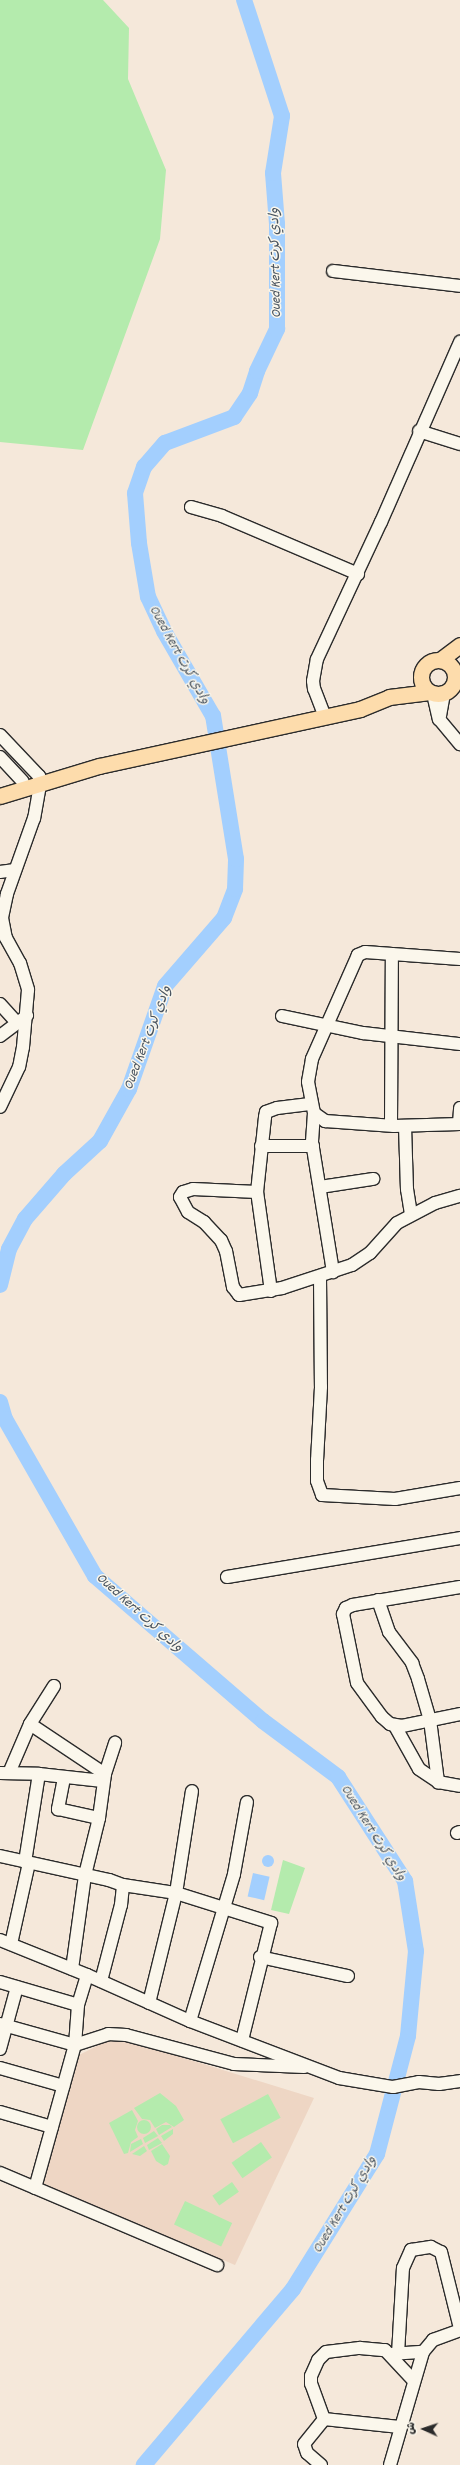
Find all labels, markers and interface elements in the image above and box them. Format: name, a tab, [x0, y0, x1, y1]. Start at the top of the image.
water label: Oued Kert وادي كرت	[267, 208, 285, 318]
water label: Oued Kert وادي كرت	[145, 603, 213, 707]
water label: Oued Kert وادي كرت	[120, 984, 176, 1092]
water label: Oued Kert وادي كرت	[92, 1570, 186, 1656]
water label: Oued Kert وادي كرت	[337, 1782, 409, 1884]
water label: Oued Kert وادي كرت	[309, 2153, 381, 2257]
north arrow	[404, 2409, 444, 2449]
text: ش	[404, 2422, 420, 2435]

